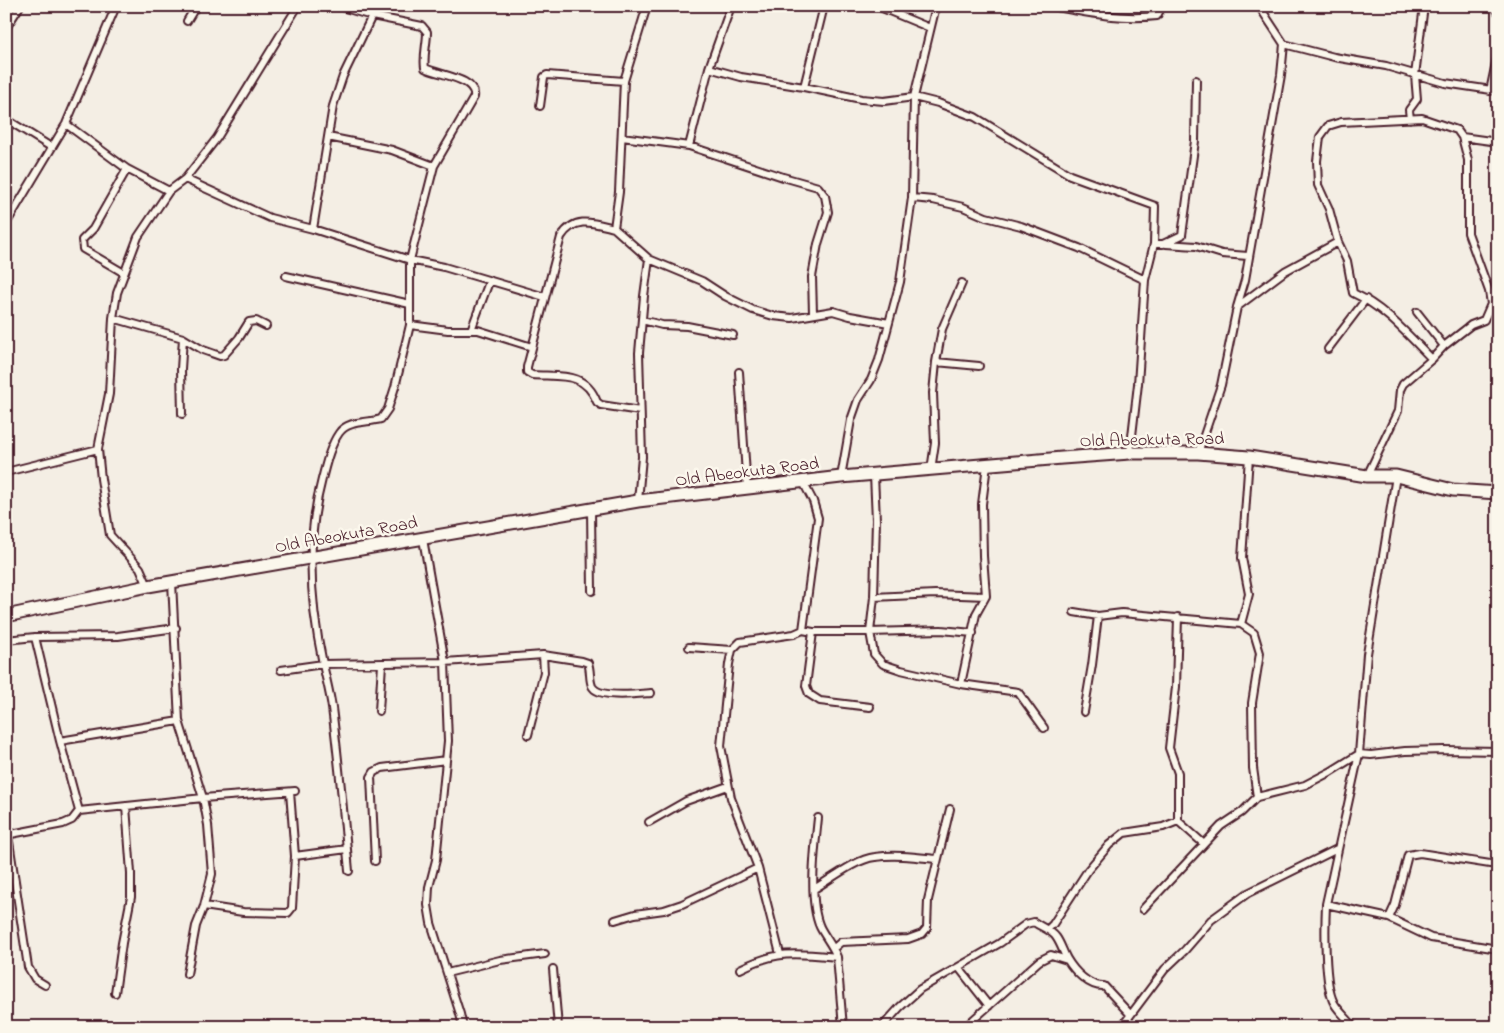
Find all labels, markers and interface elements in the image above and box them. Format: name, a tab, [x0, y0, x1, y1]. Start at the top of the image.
street label: Old Abeokuta Road	[1080, 427, 1225, 455]
street label: Old Abeokuta Road	[674, 451, 821, 495]
street label: Old Abeokuta Road	[273, 511, 420, 561]

